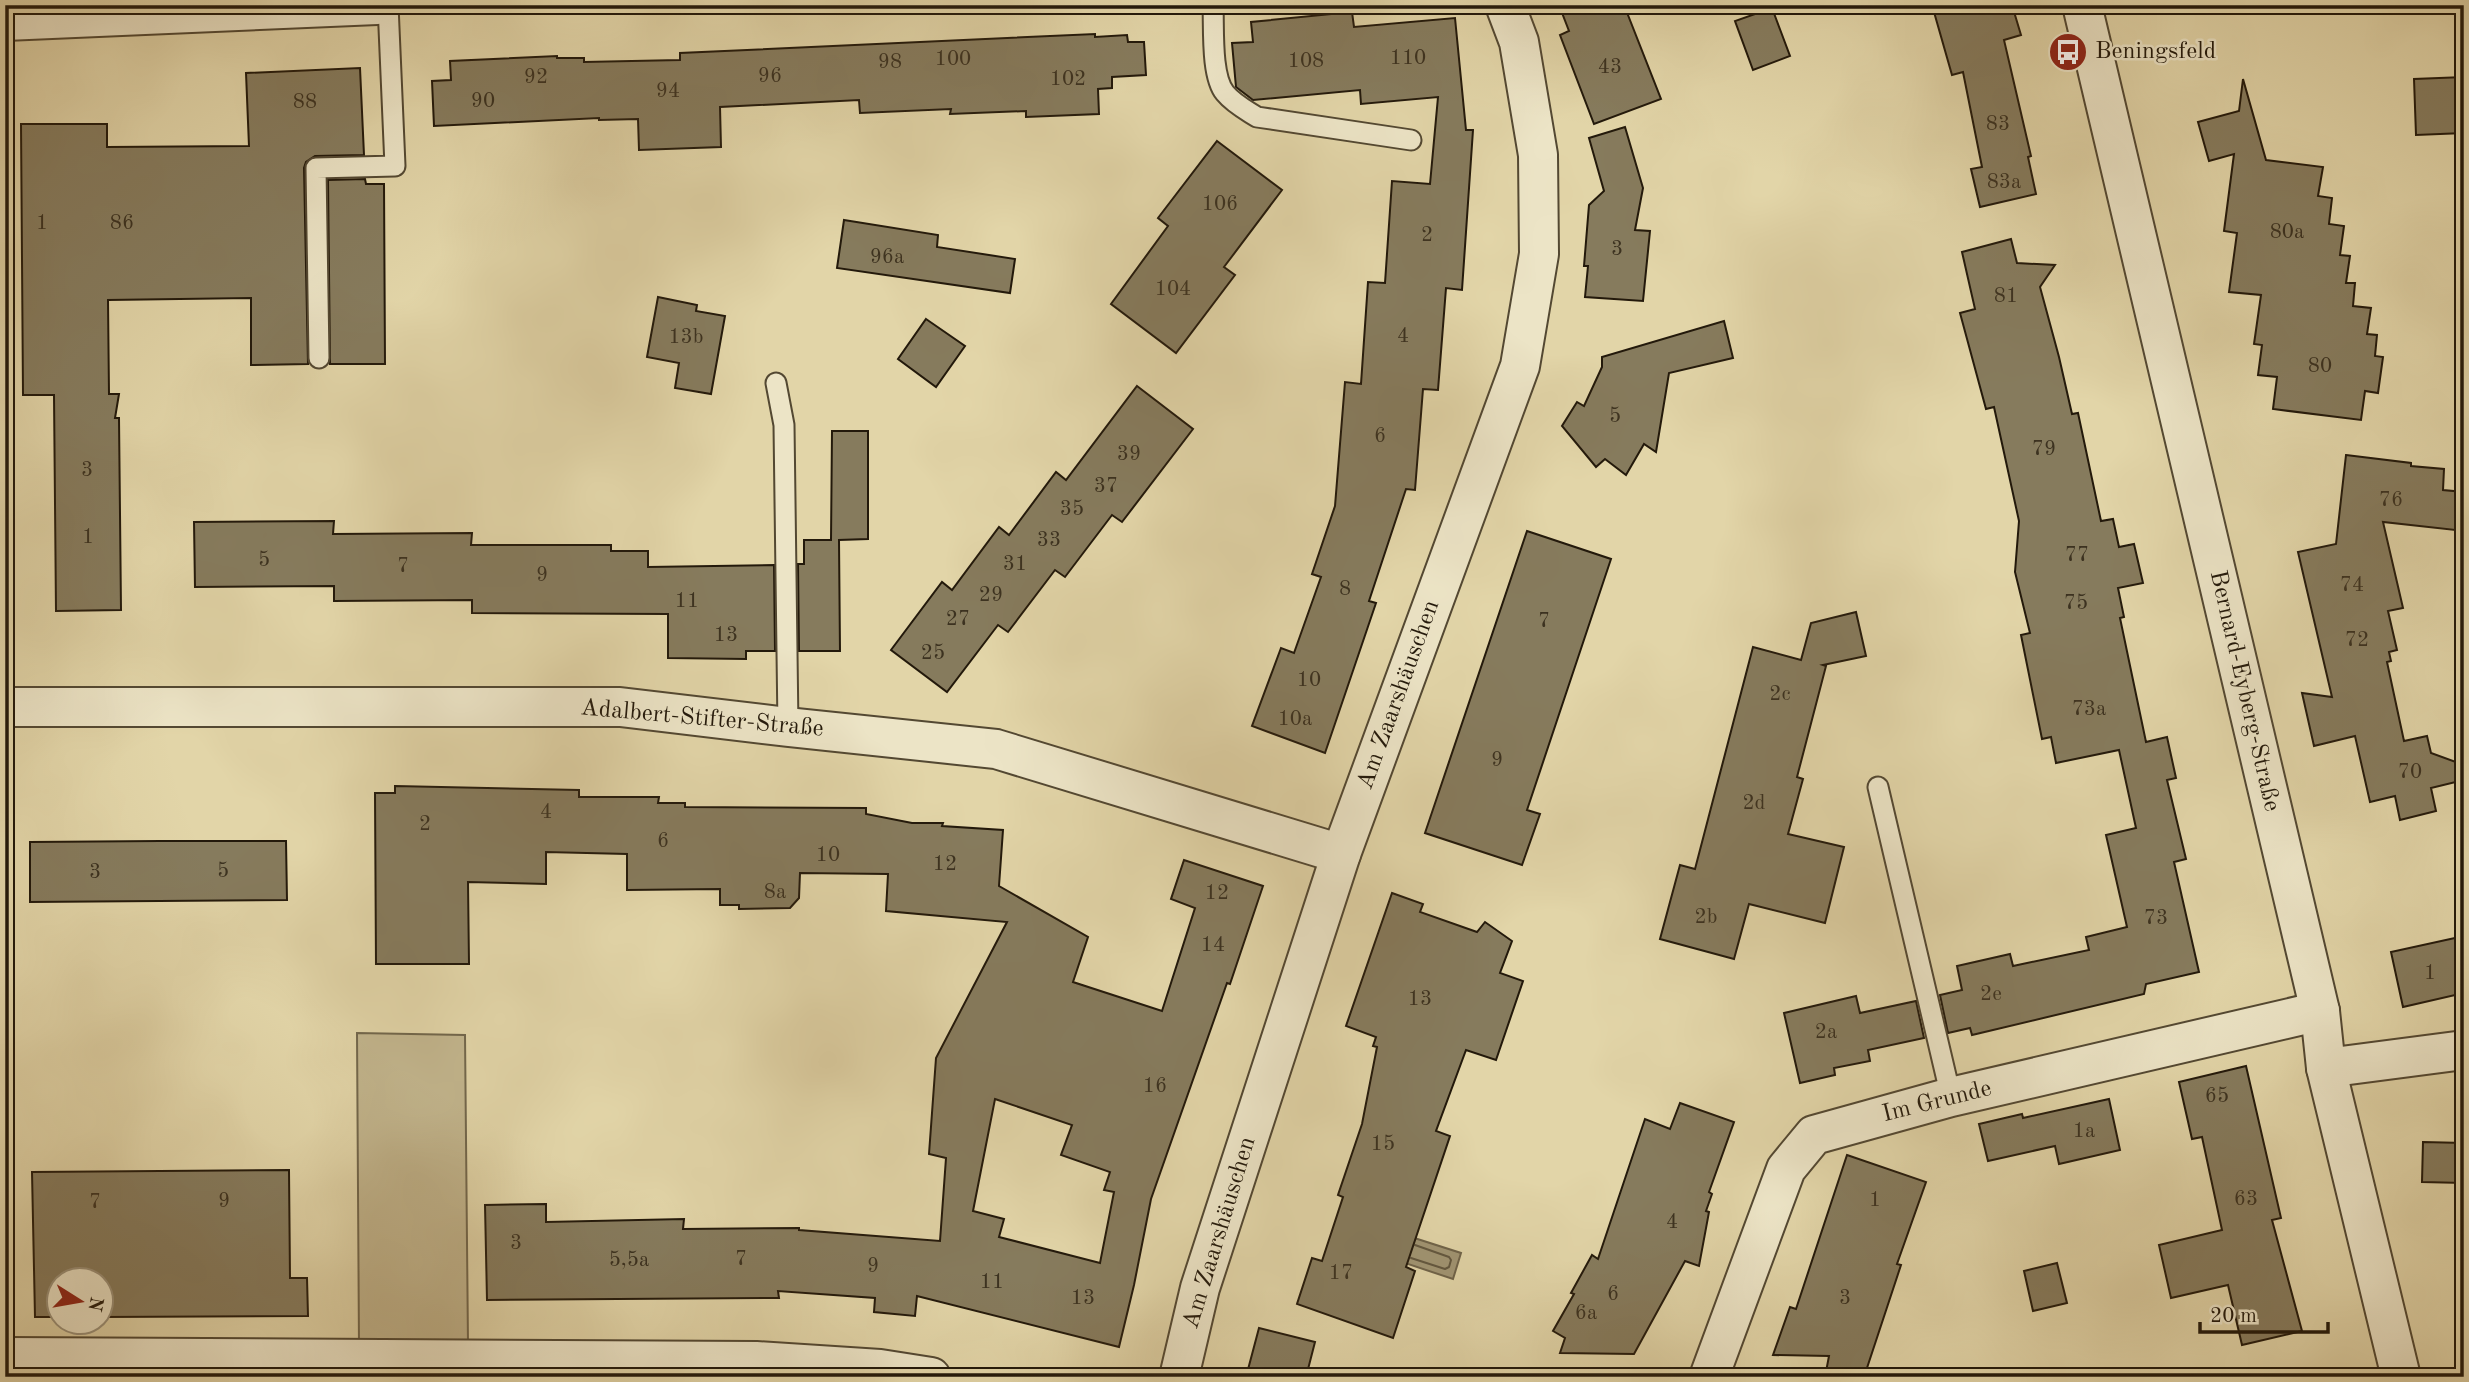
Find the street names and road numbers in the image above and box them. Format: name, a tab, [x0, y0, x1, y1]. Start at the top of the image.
street label: Bernard-Eyberg-Straße	[2205, 568, 2283, 814]
street label: Am Zaarshäuschen	[1354, 597, 1444, 793]
street label: Adalbert-Stifter-Straße	[579, 696, 825, 742]
street label: Im Grunde	[1880, 1077, 1994, 1127]
street label: Am Zaarshäuschen	[1179, 1134, 1261, 1332]

